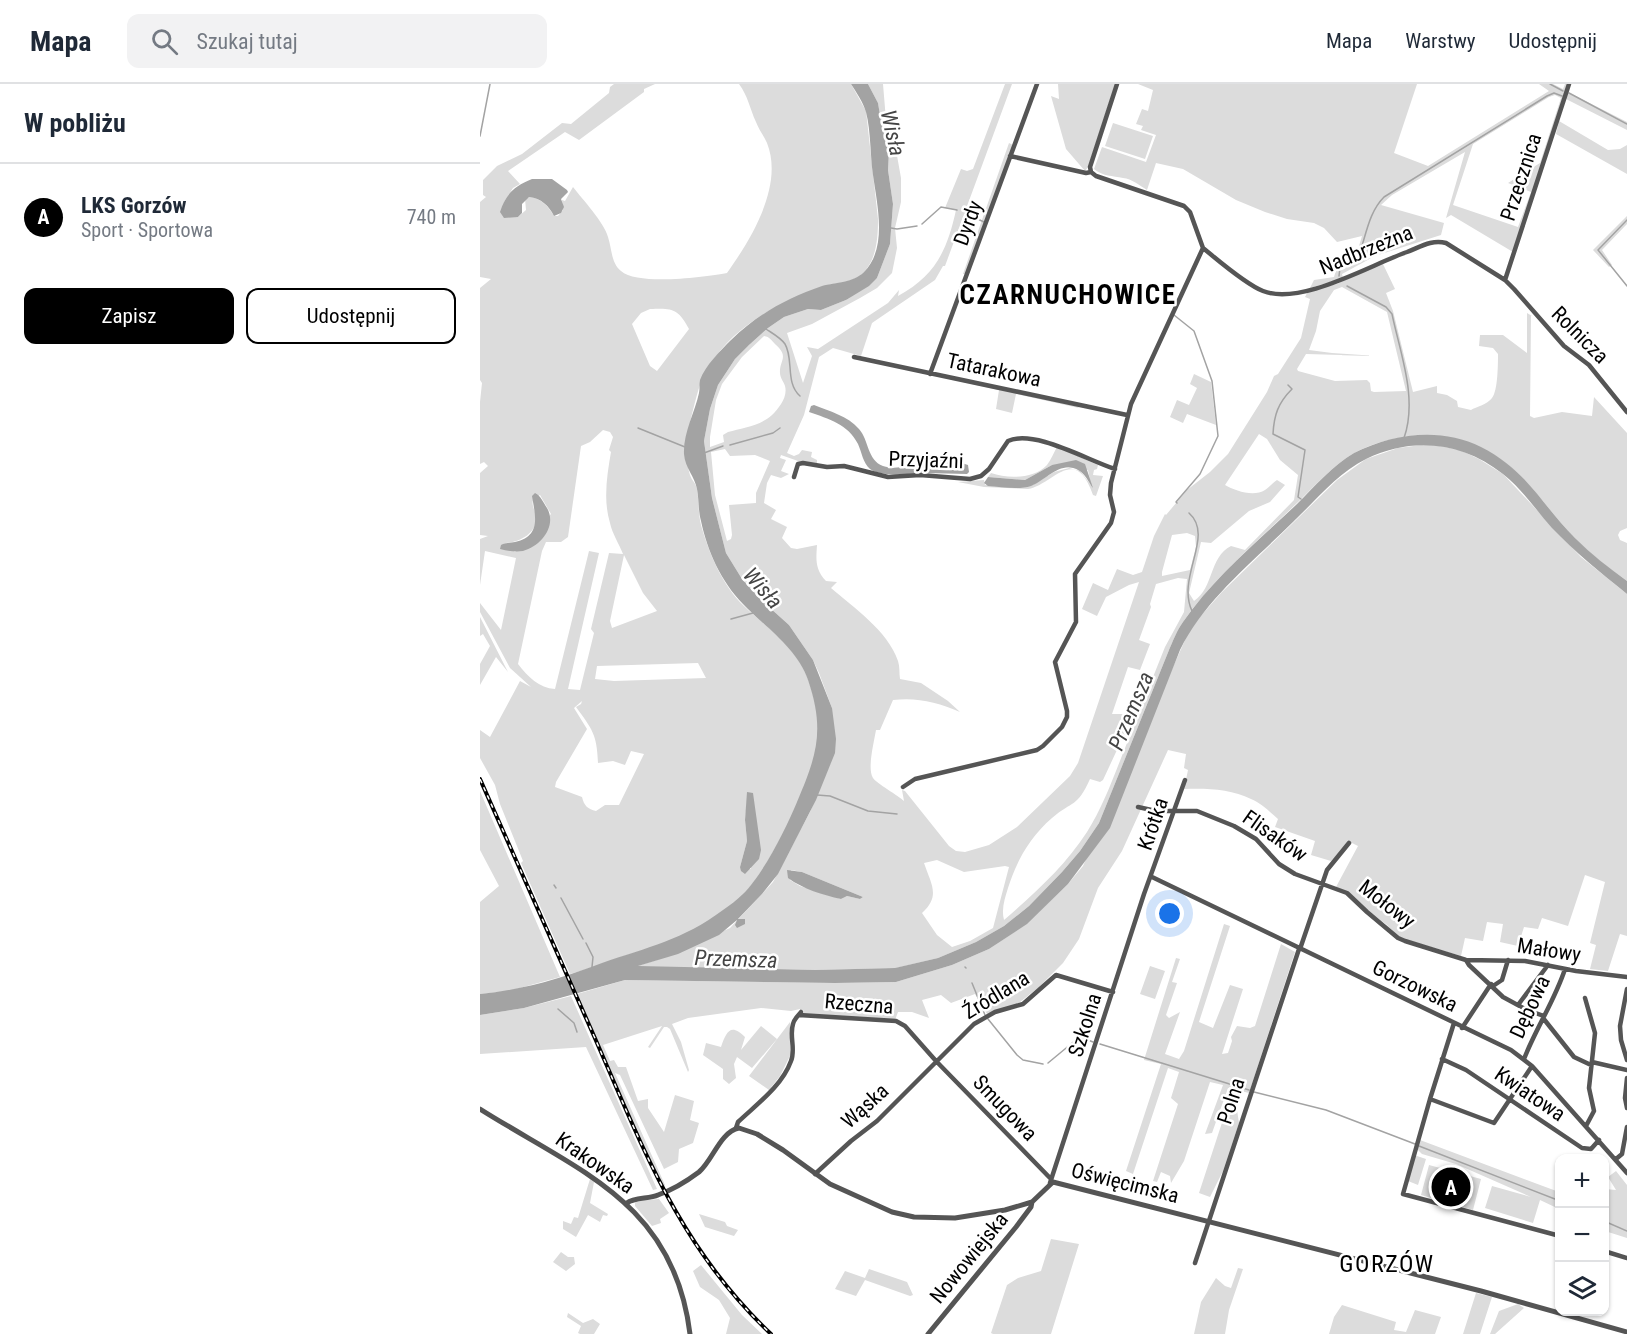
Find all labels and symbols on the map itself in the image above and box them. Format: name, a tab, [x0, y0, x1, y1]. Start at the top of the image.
water label: Wisła	[876, 108, 910, 158]
street label: Przecznica	[1496, 130, 1546, 224]
street label: Dyrdy	[949, 197, 987, 249]
street label: Nadbrzeżna	[1316, 220, 1416, 280]
district label: CZARNUCHOWICE	[960, 279, 1176, 311]
street label: Rolnicza	[1547, 302, 1613, 368]
street label: Tatarakowa	[945, 348, 1043, 392]
street label: Przyjaźni	[888, 447, 964, 473]
water label: Wisła	[738, 562, 788, 614]
water label: Przemsza	[1103, 668, 1159, 754]
street label: Krótka	[1133, 795, 1173, 853]
street label: Flisaków	[1238, 805, 1312, 867]
street label: Mołowy	[1354, 875, 1420, 933]
your location	[1155, 899, 1184, 928]
street label: Małowy	[1515, 933, 1583, 967]
water label: Przemsza	[694, 945, 778, 973]
street label: Gorzowska	[1369, 955, 1461, 1017]
street label: Źródlana	[958, 966, 1034, 1024]
street label: Dębowa	[1505, 972, 1555, 1042]
street label: Rzeczna	[823, 989, 895, 1019]
street label: Szkolna	[1064, 990, 1106, 1060]
street label: Kwiatowa	[1490, 1062, 1570, 1126]
street label: Smugowa	[968, 1070, 1042, 1146]
street label: Polna	[1212, 1075, 1250, 1127]
street label: Wąska	[837, 1079, 893, 1133]
street label: Krakowska	[551, 1127, 639, 1199]
street label: Oświęcimska	[1069, 1158, 1181, 1208]
pin: A	[1432, 1164, 1470, 1210]
street label: Nowowiejska	[925, 1208, 1013, 1308]
district label: GORZÓW	[1339, 1250, 1435, 1278]

